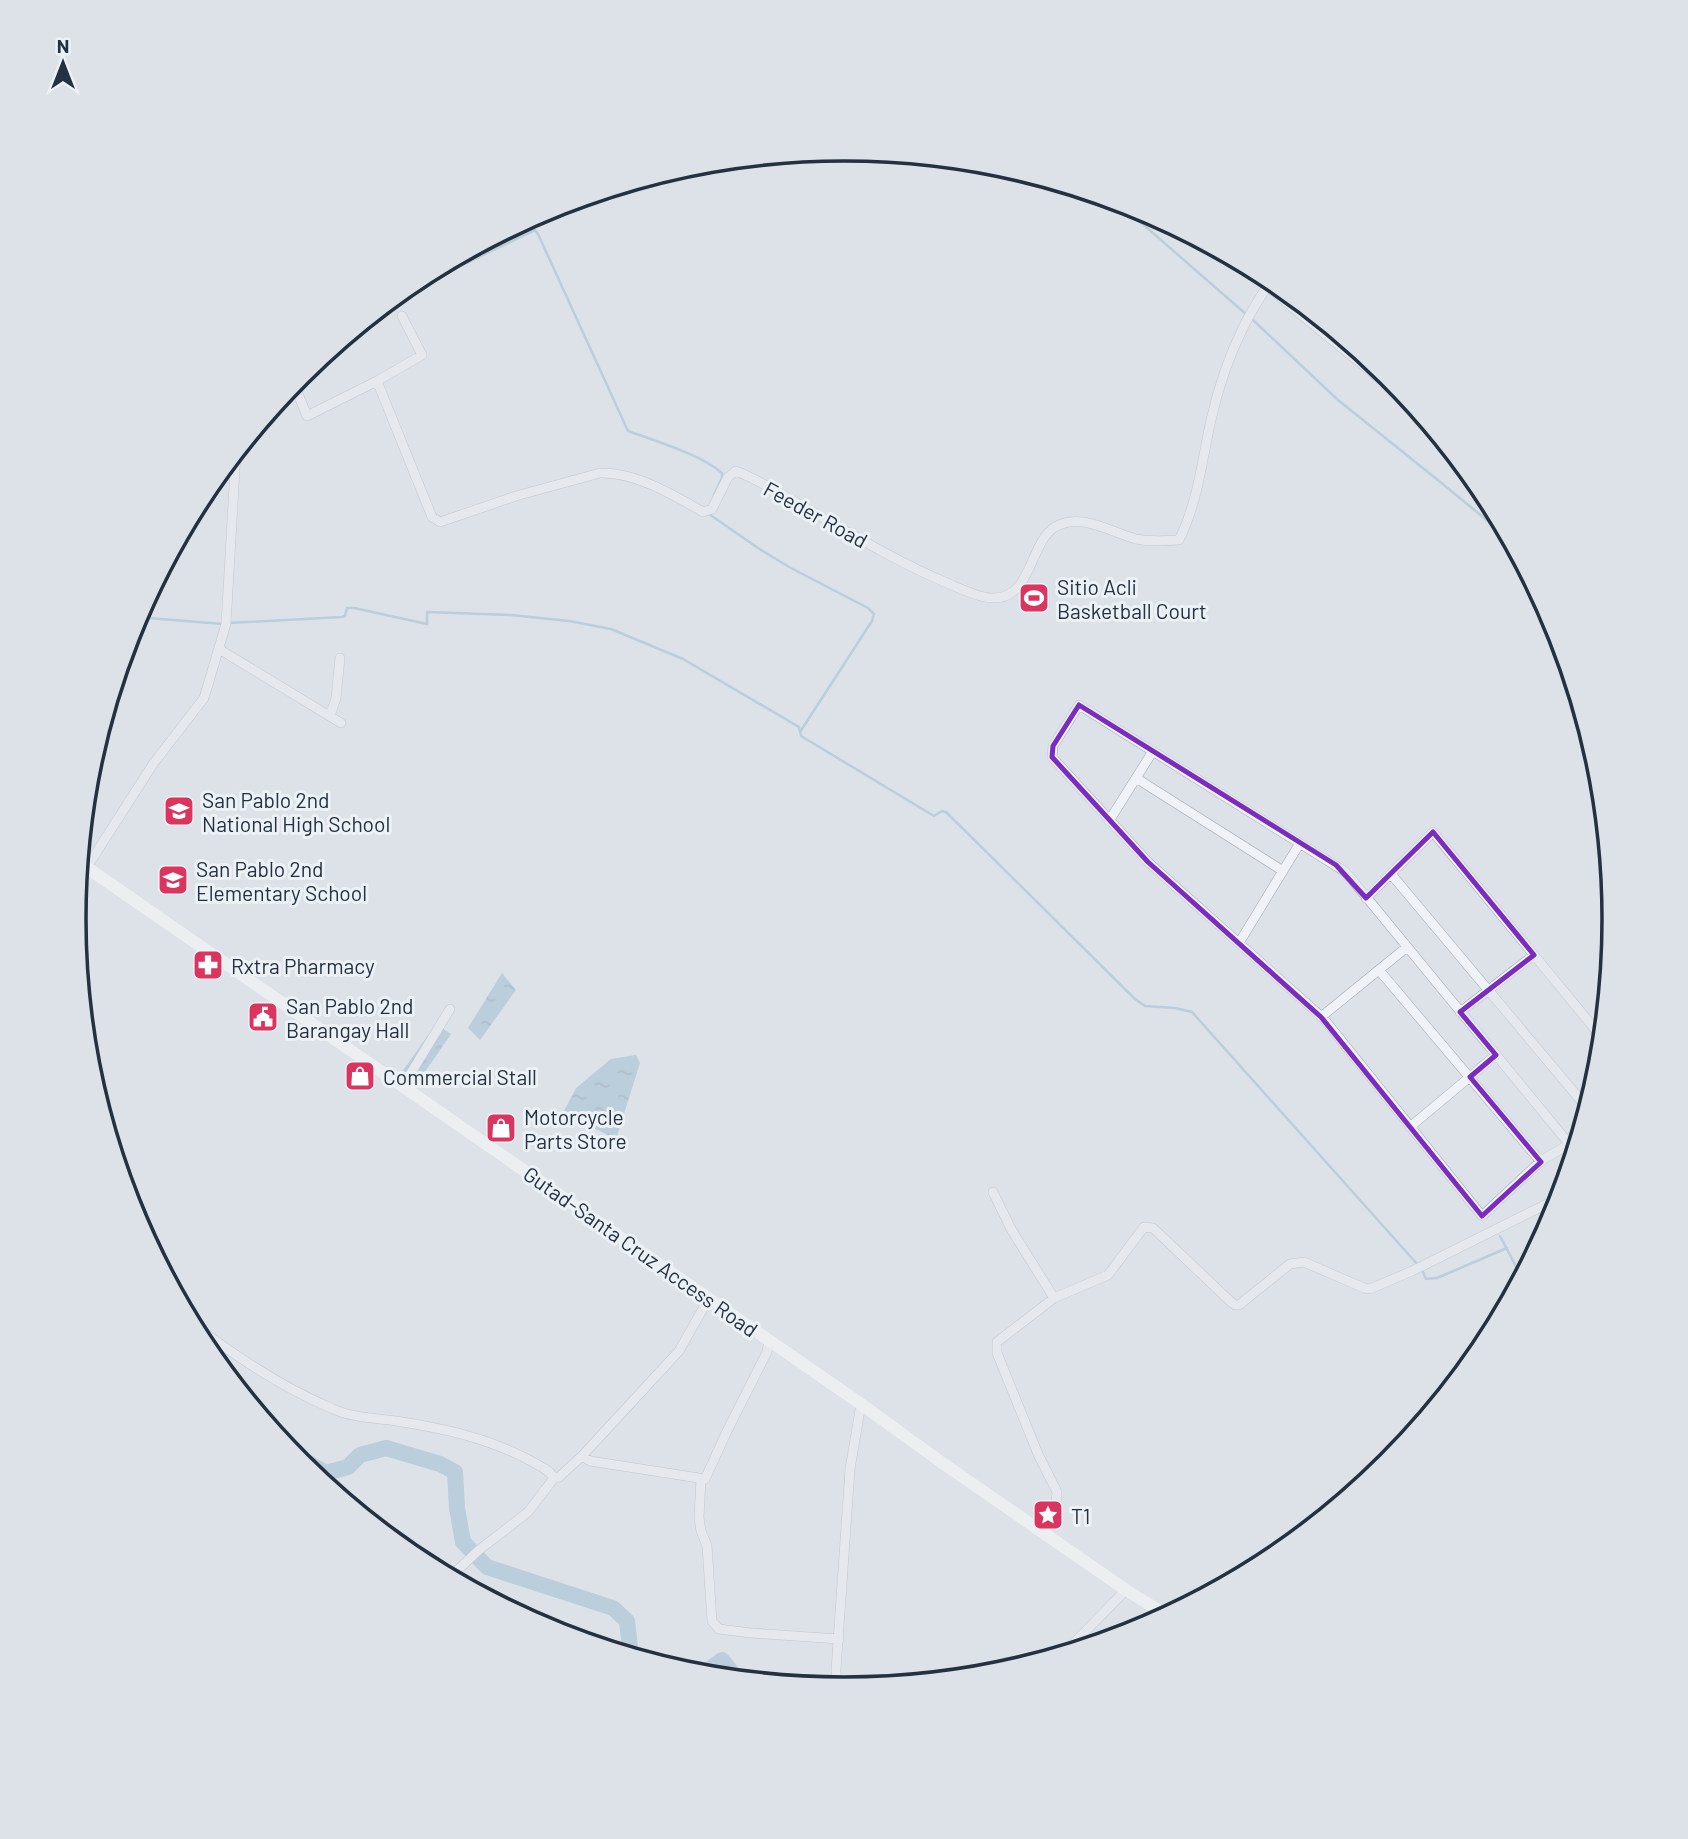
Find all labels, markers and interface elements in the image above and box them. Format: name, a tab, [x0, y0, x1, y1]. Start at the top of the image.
north arrow	[28, 28, 98, 98]
text: N	[57, 34, 69, 57]
street label: Feeder Road	[760, 475, 872, 553]
place label: Sitio Acli Basketball Court	[1057, 574, 1207, 623]
sports icon: Sitio Acli Basketball Court	[1017, 581, 1051, 615]
place label: San Pablo 2nd National High School	[202, 787, 390, 836]
school or university icon: San Pablo 2nd National High School	[162, 794, 196, 828]
place label: San Pablo 2nd Elementary School	[196, 856, 367, 905]
school or university icon: San Pablo 2nd Elementary School	[156, 863, 190, 897]
pharmacy icon: Rxtra Pharmacy	[191, 948, 225, 982]
place label: Rxtra Pharmacy	[231, 953, 375, 978]
place label: San Pablo 2nd Barangay Hall	[286, 993, 413, 1042]
public building icon: San Pablo 2nd Barangay Hall	[246, 1000, 280, 1034]
shop icon: Commercial Stall	[343, 1059, 377, 1093]
place label: Commercial Stall	[383, 1064, 537, 1089]
place label: Motorcycle Parts Store	[524, 1104, 627, 1153]
shop icon: Motorcycle Parts Store	[484, 1111, 518, 1145]
street label: Gutad-Santa Cruz Access Road	[519, 1160, 763, 1342]
place icon: T1	[1031, 1498, 1065, 1532]
place label: T1	[1071, 1503, 1090, 1528]

